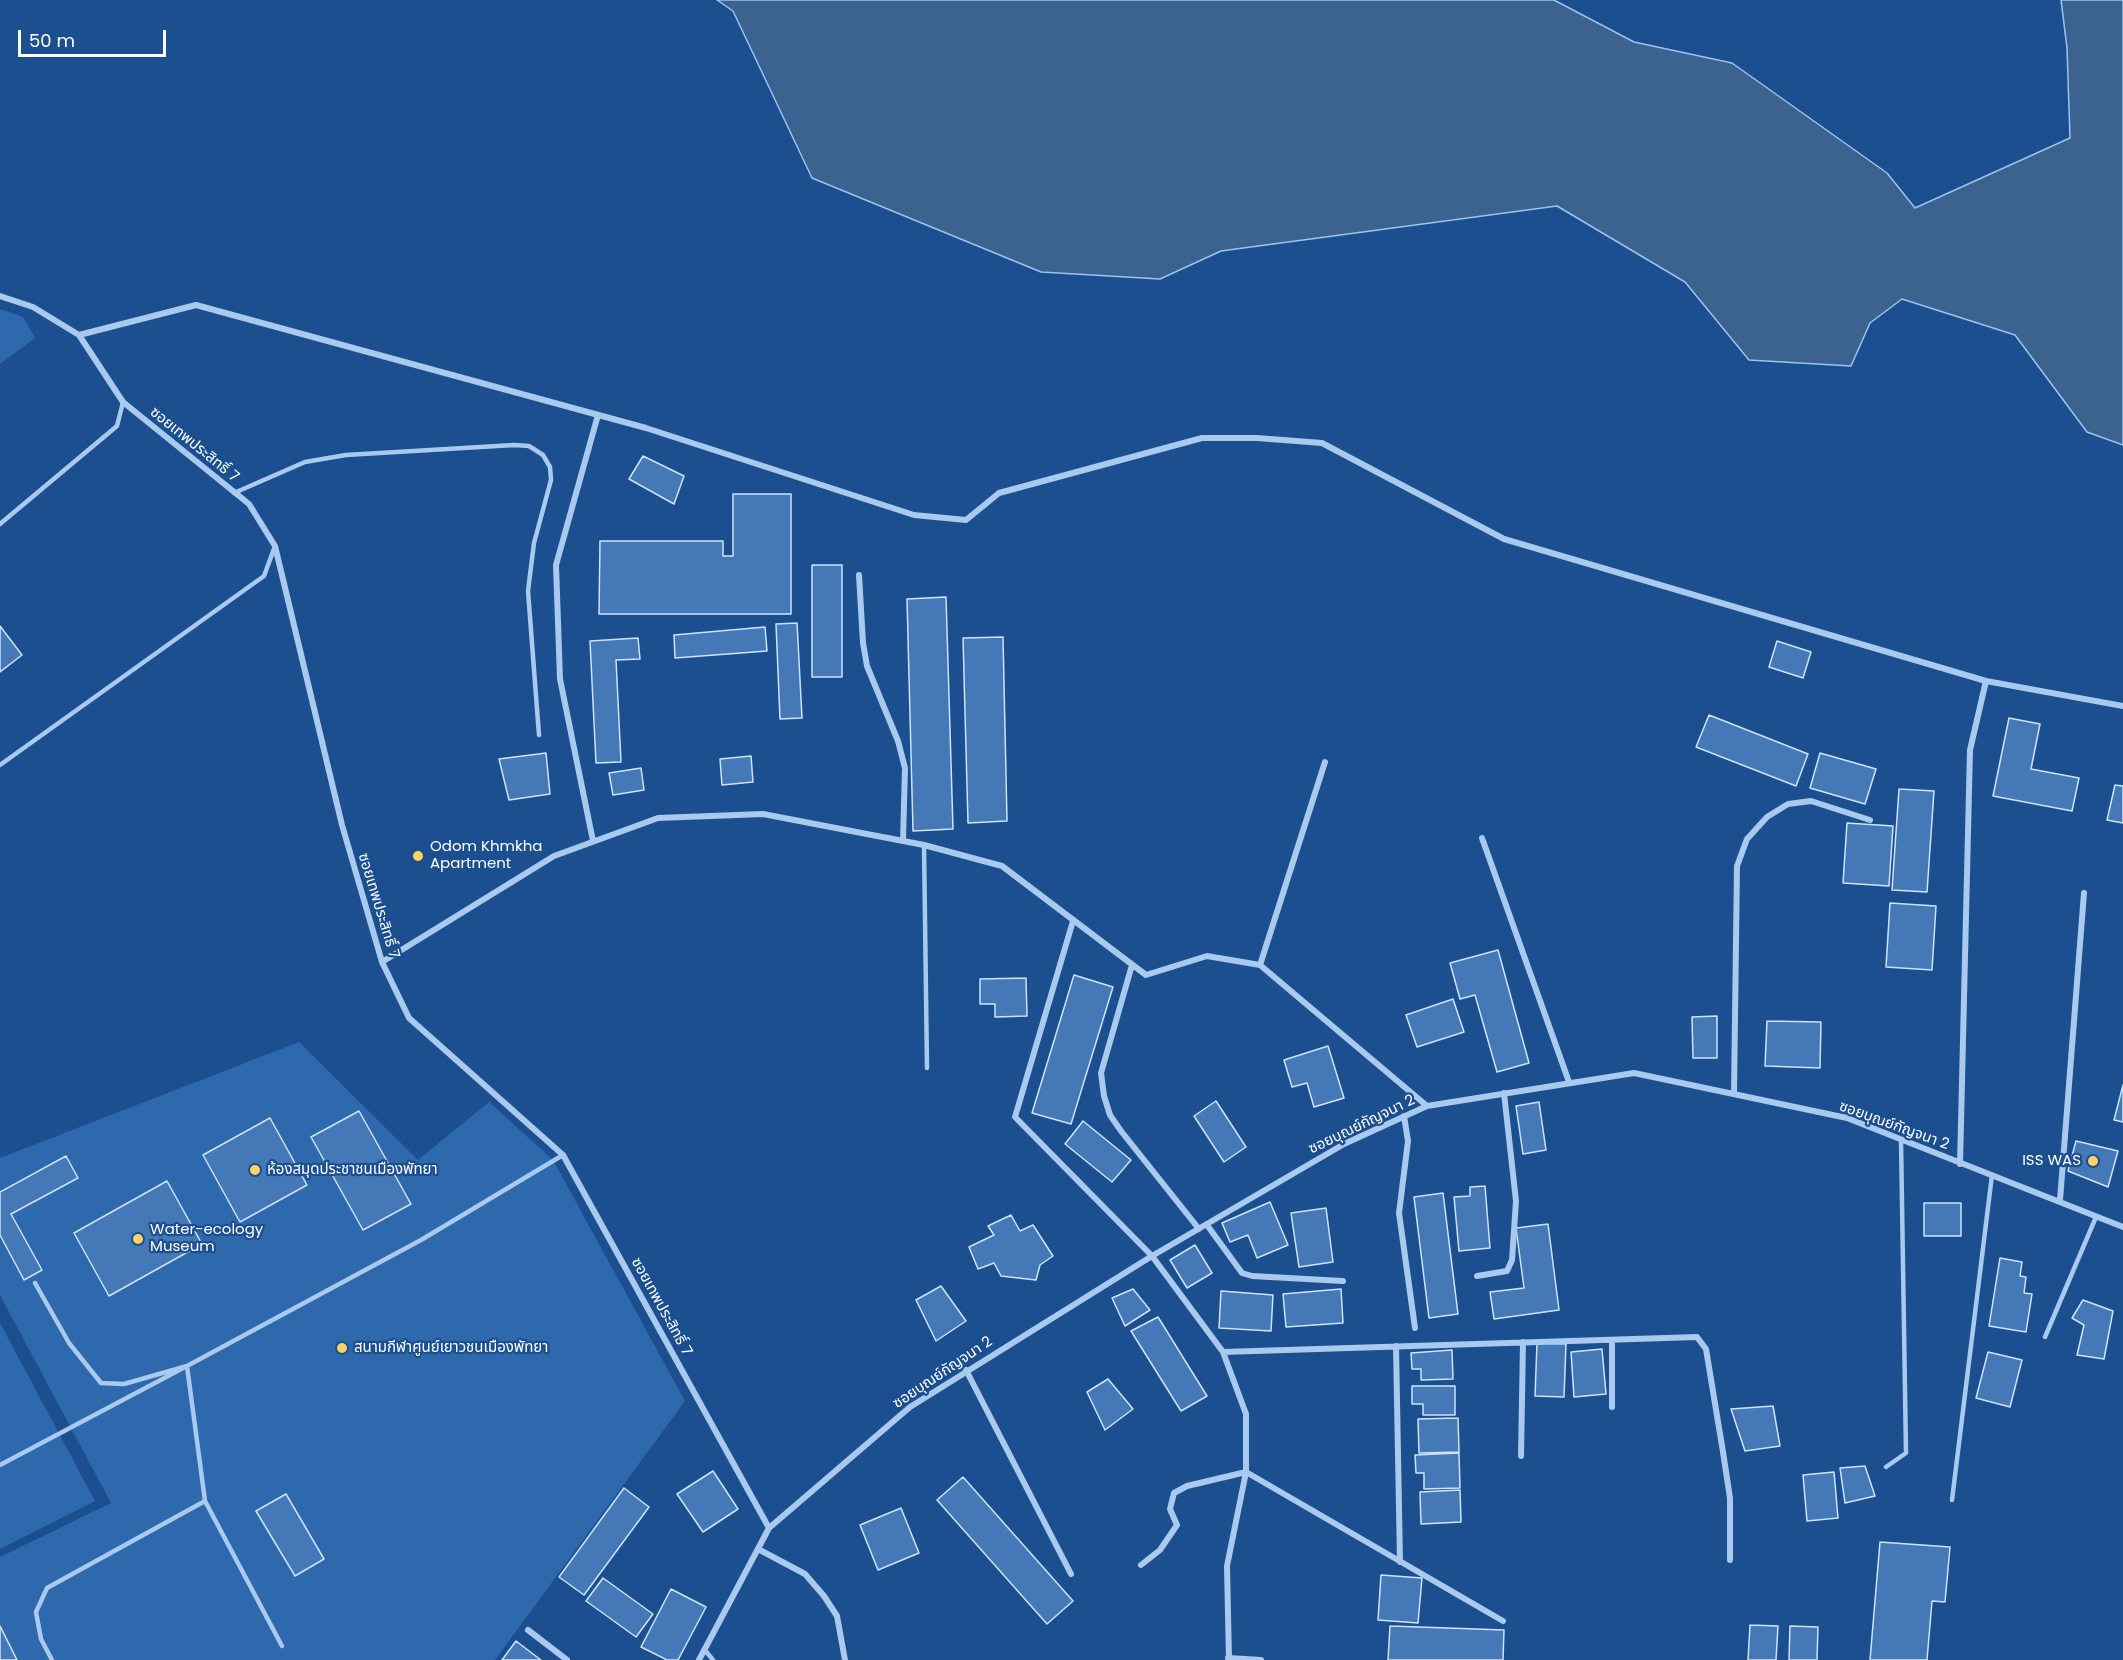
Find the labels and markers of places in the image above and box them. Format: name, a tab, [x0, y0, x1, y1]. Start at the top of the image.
place label: Odom Khmkha Apartment	[430, 838, 542, 873]
marker: Odom Khmkha Apartment	[411, 849, 425, 863]
place label: ISS WAS	[2022, 1152, 2081, 1170]
marker: ISS WAS	[2086, 1154, 2100, 1168]
place label: ห้องสมุดประชาชนเมืองพัทยา	[267, 1161, 438, 1179]
marker: ห้องสมุดประชาชนเมืองพัทยา	[248, 1163, 262, 1177]
place label: Water-ecology Museum	[150, 1221, 263, 1256]
marker: Water-ecology Museum	[131, 1232, 145, 1246]
place label: สนามกีฬาศูนย์เยาวชนเมืองพัทยา	[354, 1339, 548, 1357]
marker: สนามกีฬาศูนย์เยาวชนเมืองพัทยา	[335, 1341, 349, 1355]

